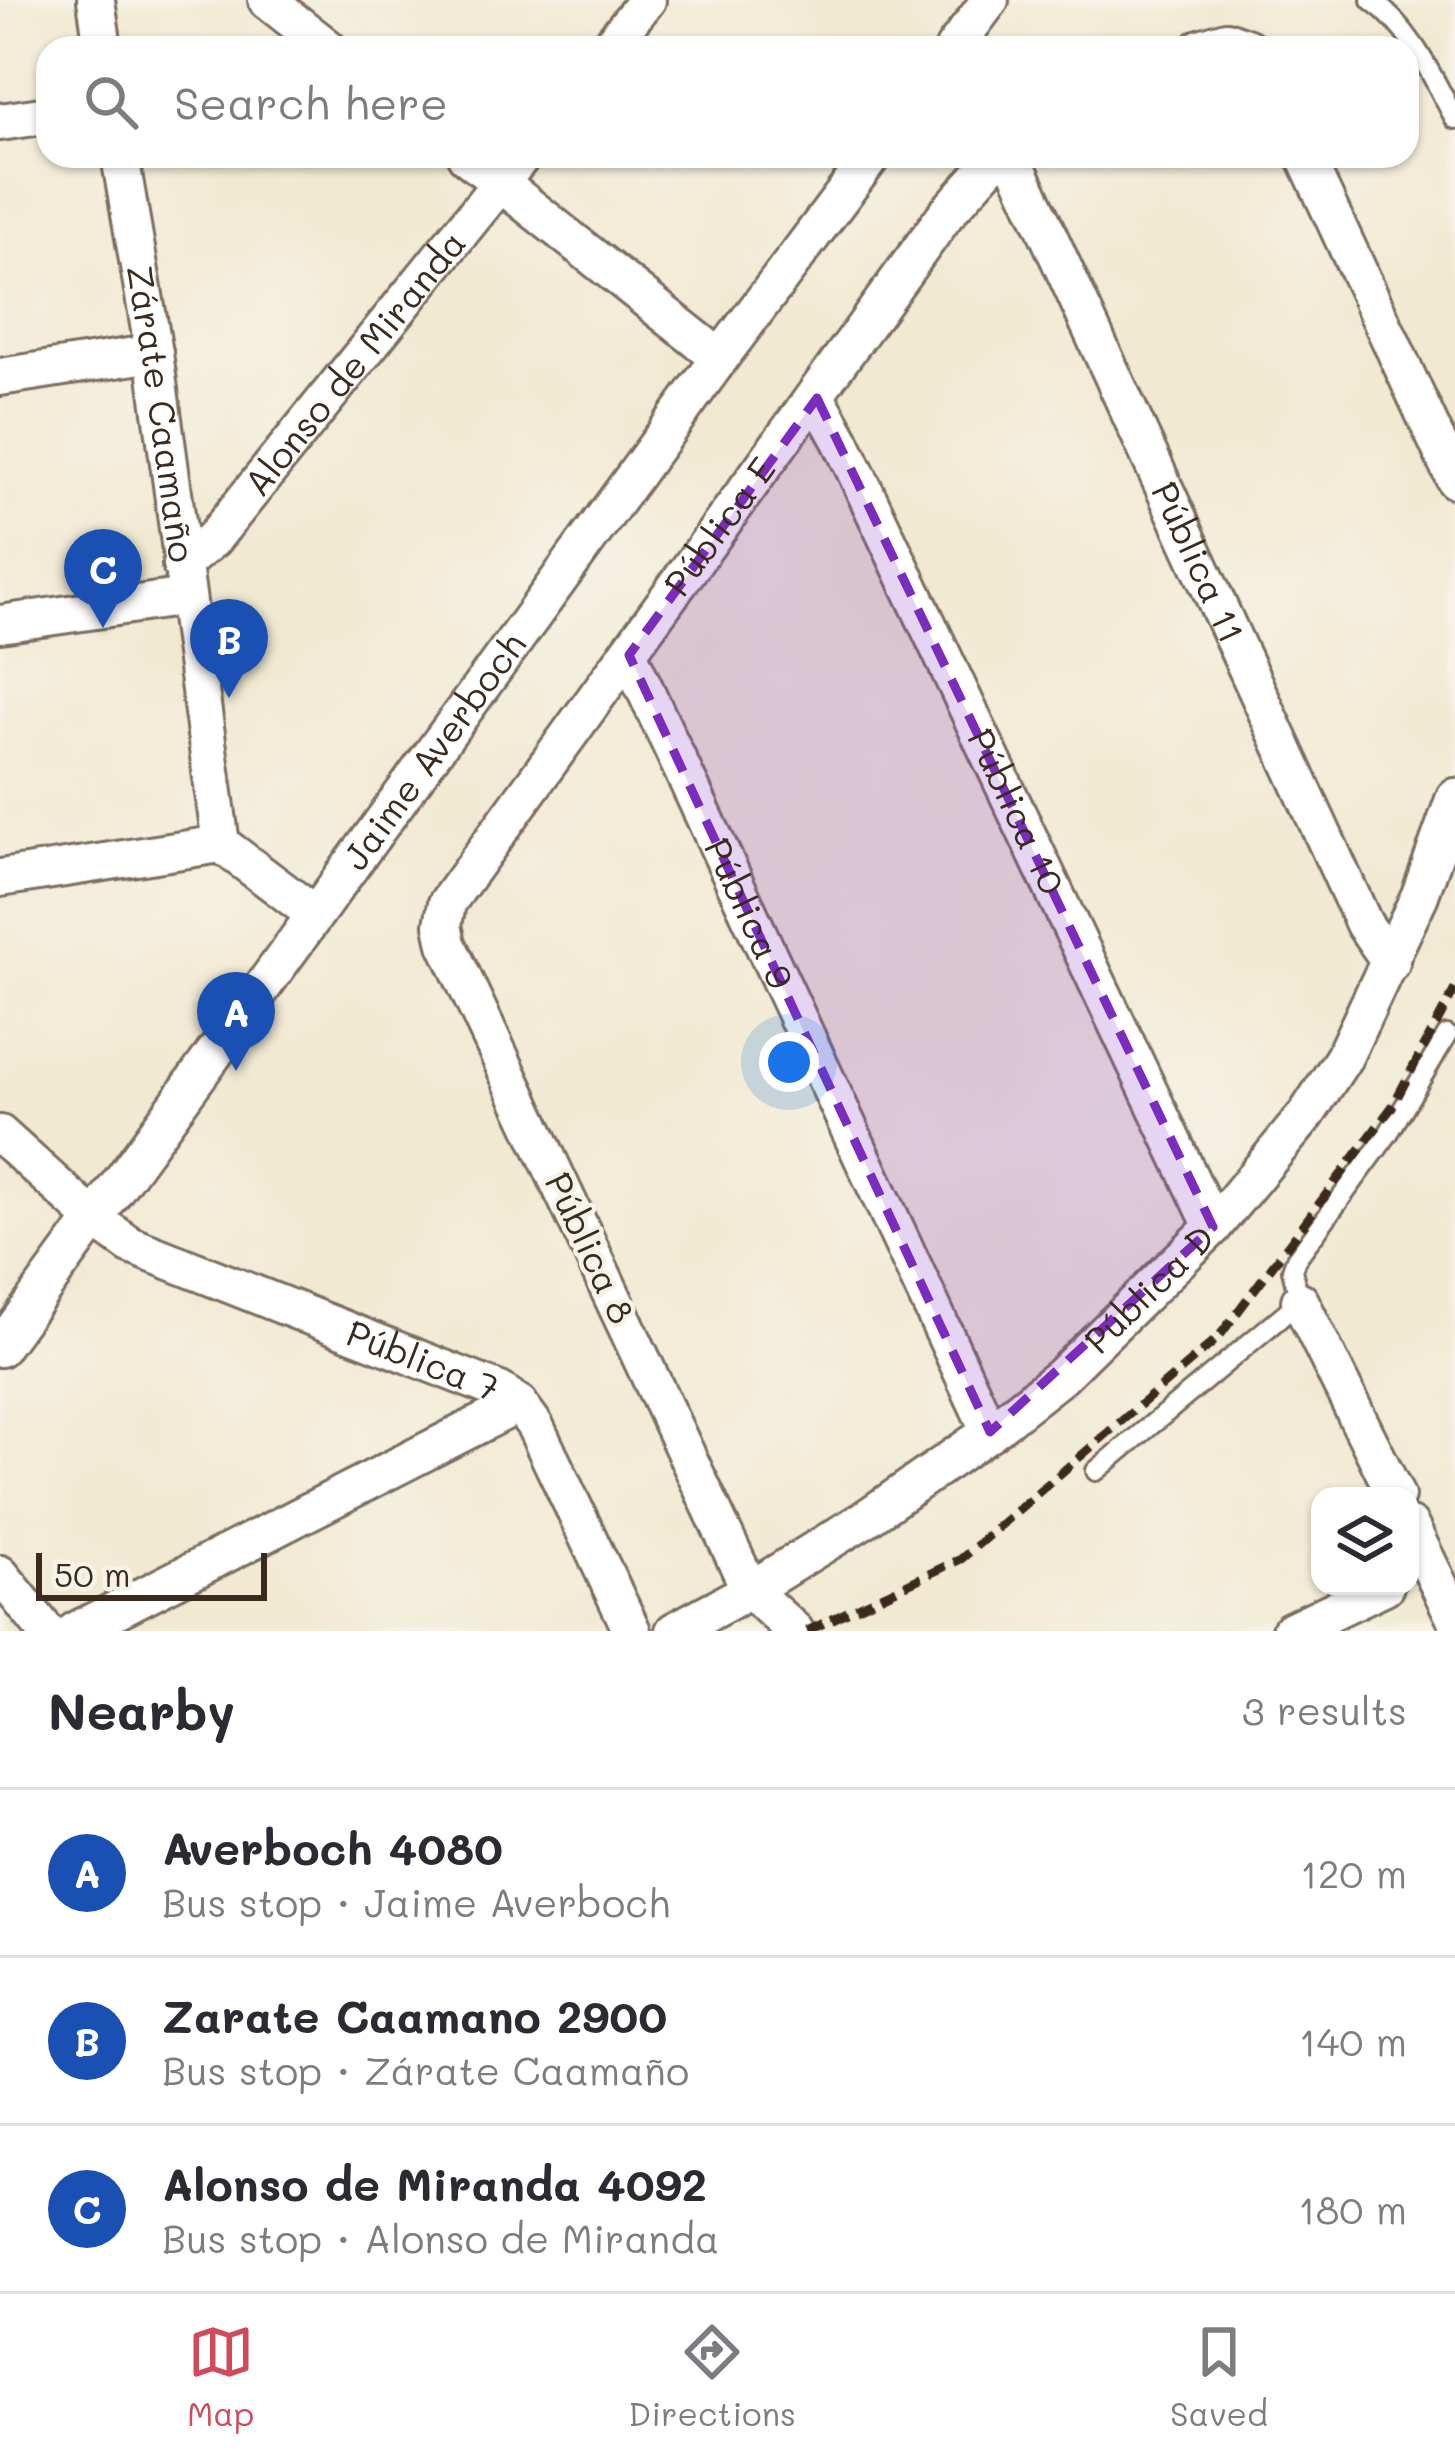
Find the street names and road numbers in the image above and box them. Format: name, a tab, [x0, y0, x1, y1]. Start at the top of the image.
street label: Alonso de Miranda	[232, 220, 475, 505]
street label: Zárate Caamaño	[117, 261, 207, 565]
street label: Pública E	[652, 447, 785, 604]
street label: Pública 11	[1142, 474, 1257, 650]
street label: Jaime Averboch	[331, 622, 535, 878]
street label: Pública 10	[958, 720, 1077, 901]
street label: Pública 9	[695, 830, 806, 996]
street label: Pública 8	[536, 1164, 647, 1331]
street label: Pública D	[1073, 1214, 1224, 1363]
street label: Pública 7	[340, 1308, 506, 1410]

